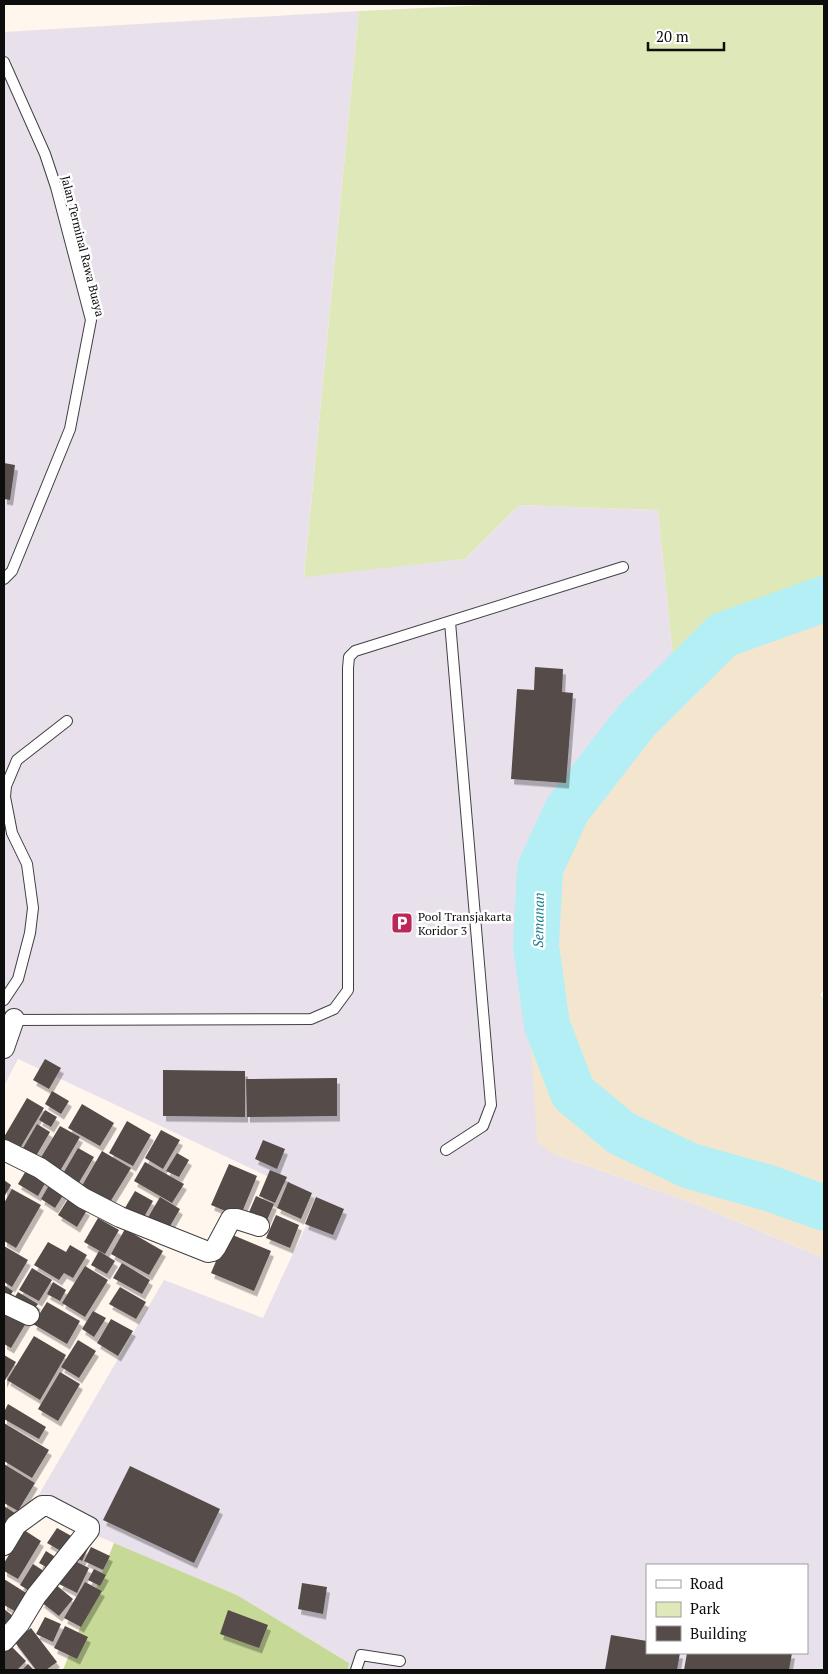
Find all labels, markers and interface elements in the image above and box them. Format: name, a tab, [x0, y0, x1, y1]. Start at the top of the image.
scale bar	[648, 20, 724, 52]
text: 20 m	[656, 26, 689, 46]
street label: Jalan Terminal Rawa Buaya	[58, 174, 108, 318]
water label: Semanan	[528, 892, 548, 948]
place label: Pool Transjakarta Koridor 3	[418, 909, 512, 938]
parking icon: Pool Transjakarta Koridor 3	[390, 911, 414, 935]
legend	[646, 1564, 808, 1654]
text: Road	[690, 1573, 723, 1593]
text: Park	[690, 1598, 720, 1618]
text: Building	[690, 1623, 748, 1643]

